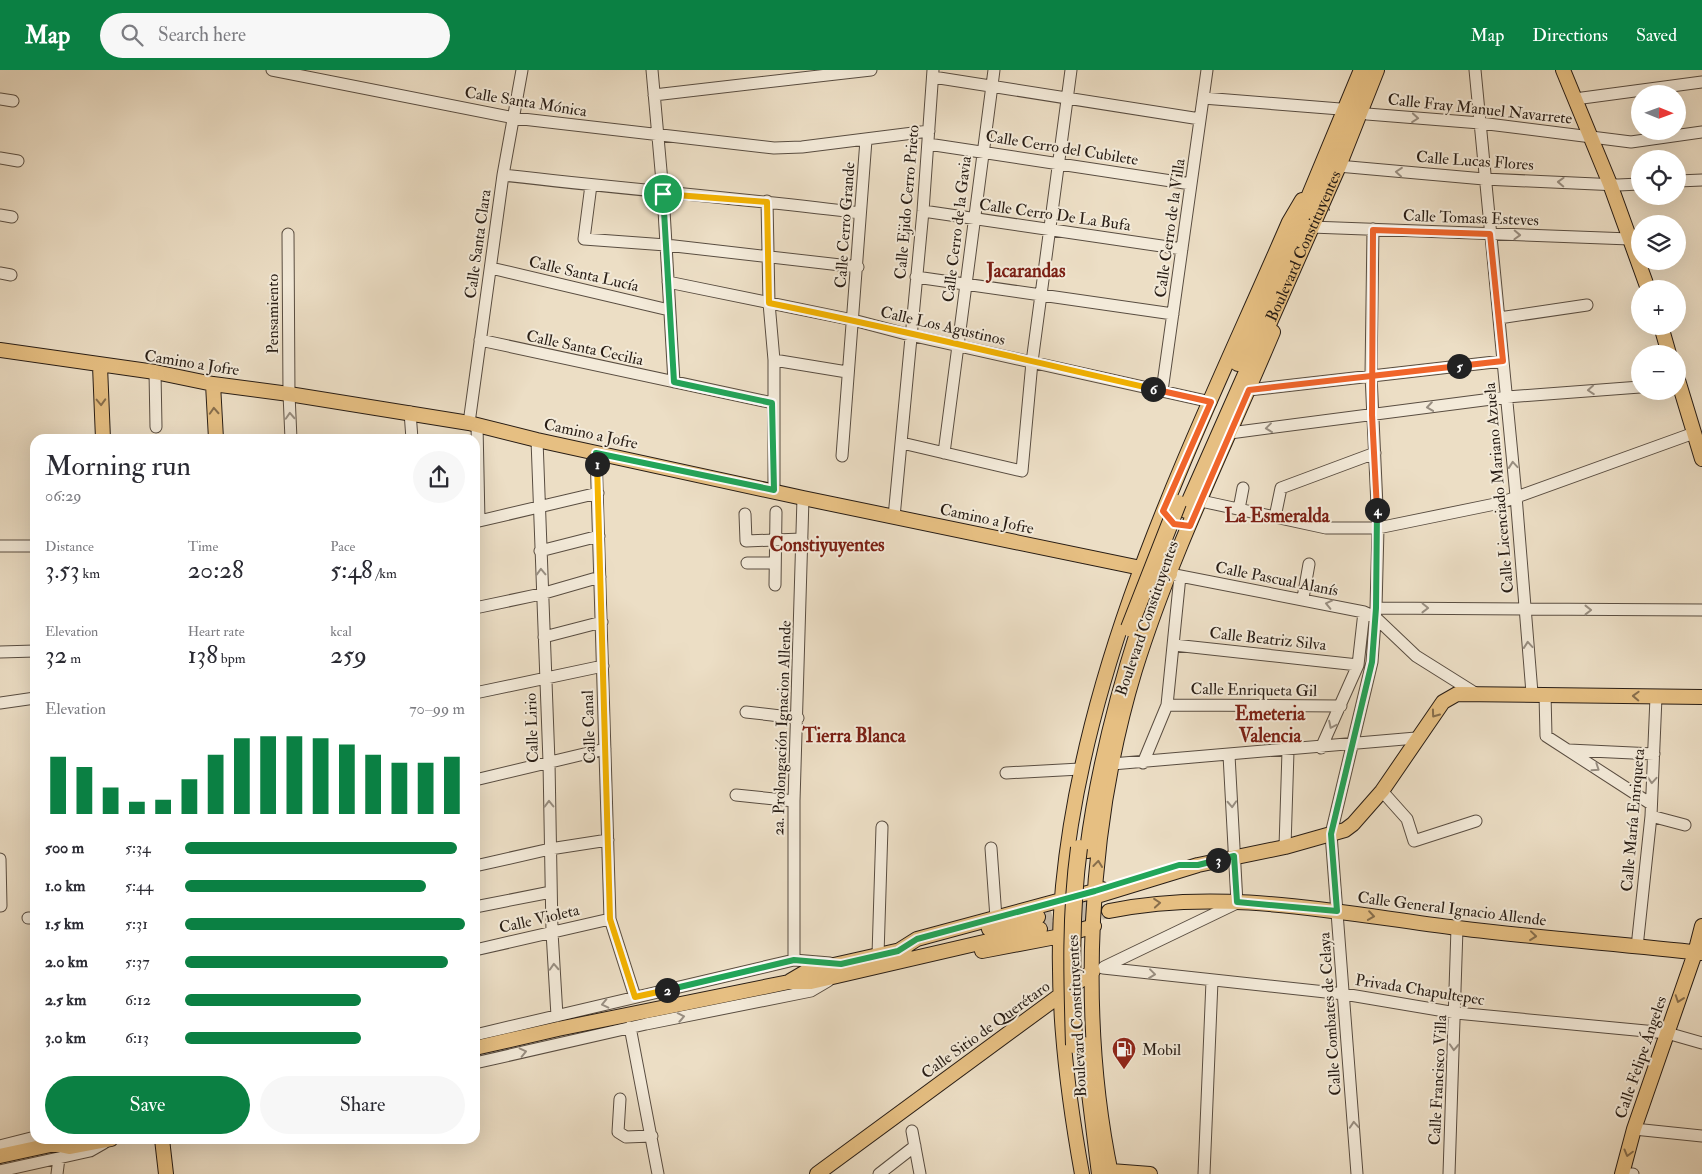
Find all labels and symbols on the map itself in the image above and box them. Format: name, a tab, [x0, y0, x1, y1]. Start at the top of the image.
street label: Calle Santa Mónica	[463, 82, 589, 122]
north arrow	[1631, 85, 1686, 140]
street label: Calle Fray Manuel Navarrete	[1387, 89, 1573, 129]
one-way arrow	[1411, 112, 1419, 123]
street label: Calle Ejido Cerro Prieto	[890, 124, 924, 280]
street label: Calle Cerro del Cubilete	[984, 126, 1140, 170]
street label: Calle Lucas Flores	[1415, 147, 1534, 175]
street label: Calle Cerro de la Gavia	[938, 154, 976, 303]
street label: Calle Cerro de la Villa	[1150, 157, 1190, 299]
street label: Calle Cerro Grande	[831, 161, 859, 289]
one-way arrow	[1395, 166, 1403, 177]
street label: Boulevard Constituyentes	[1262, 168, 1346, 325]
pin	[642, 173, 684, 215]
one-way arrow	[1557, 176, 1565, 187]
street label: Calle Santa Clara	[460, 188, 496, 300]
street label: Calle Cerro De La Bufa	[978, 194, 1132, 236]
street label: Calle Tomasa Esteves	[1403, 206, 1539, 230]
one-way arrow	[1514, 230, 1521, 240]
street label: Calle Santa Lucía	[527, 252, 641, 296]
district label: Jacarandas	[986, 259, 1066, 283]
street label: Pensamiento	[263, 274, 283, 354]
street label: Calle Los Agustinos	[878, 302, 1007, 350]
street label: Calle Santa Cecilia	[524, 326, 646, 370]
street label: Camino a Jofre	[143, 346, 241, 381]
pin: 5	[1446, 354, 1472, 378]
pin: 6	[1140, 376, 1166, 402]
street label: Calle Licenciado Mariano Azuela	[1480, 381, 1518, 594]
one-way arrow	[1587, 385, 1595, 396]
one-way arrow	[96, 399, 107, 407]
one-way arrow	[1426, 401, 1434, 412]
one-way arrow	[209, 407, 220, 415]
one-way arrow	[285, 412, 295, 420]
street label: Camino a Jofre	[542, 414, 640, 455]
one-way arrow	[1264, 422, 1272, 433]
pin: 1	[584, 452, 610, 476]
one-way arrow	[1508, 461, 1519, 469]
pin: 4	[1364, 498, 1390, 522]
street label: Camino a Jofre	[938, 499, 1036, 540]
district label: La Esmeralda	[1224, 504, 1331, 528]
district label: Constiyuyentes	[769, 533, 885, 558]
street label: Boulevard Constituyentes	[1111, 538, 1183, 699]
street label: Calle Pascual Alanís	[1214, 557, 1340, 601]
one-way arrow	[535, 568, 546, 576]
one-way arrow	[1324, 599, 1333, 610]
one-way arrow	[1422, 603, 1429, 613]
one-way arrow	[1584, 605, 1592, 615]
street label: 2a. Prolongación Ignacion Allende	[768, 620, 796, 836]
street label: Calle Beatriz Silva	[1209, 623, 1328, 655]
one-way arrow	[1523, 641, 1534, 649]
street label: Calle Enriqueta Gil	[1191, 679, 1317, 701]
street label: Calle Canal	[578, 690, 600, 764]
one-way arrow	[1632, 691, 1640, 701]
street label: Calle Lirio	[521, 692, 543, 763]
district label: Emeteria Valencia	[1235, 702, 1306, 748]
one-way arrow	[1431, 708, 1441, 717]
one-way arrow	[1328, 720, 1338, 729]
district label: Tierra Blanca	[801, 724, 907, 748]
street label: Calle María Enriqueta	[1617, 747, 1649, 892]
one-way arrow	[1590, 762, 1600, 771]
one-way arrow	[1647, 777, 1658, 785]
one-way arrow	[544, 800, 554, 808]
one-way arrow	[1226, 800, 1237, 808]
pin: 3	[1206, 848, 1230, 872]
one-way arrow	[1092, 860, 1103, 868]
street label: Calle General Ignacio Allende	[1356, 887, 1548, 931]
one-way arrow	[1153, 898, 1161, 909]
street label: Calle Violeta	[497, 900, 582, 938]
one-way arrow	[1367, 910, 1376, 920]
one-way arrow	[1529, 930, 1537, 941]
street label: Calle Combates de Celaya	[1314, 931, 1346, 1096]
street label: Boulevard Constituyentes	[1063, 934, 1091, 1098]
one-way arrow	[548, 963, 559, 971]
one-way arrow	[1147, 968, 1156, 978]
street label: Privada Chapultepec	[1354, 970, 1486, 1011]
street label: Calle Sitio de Querétaro	[917, 976, 1054, 1083]
pin: 2	[654, 978, 680, 1002]
street label: Calle Felipe Ángeles	[1610, 993, 1672, 1122]
one-way arrow	[1675, 994, 1685, 1002]
one-way arrow	[601, 998, 610, 1009]
one-way arrow	[677, 1012, 686, 1022]
street label: Calle Francisco Villa	[1425, 1014, 1451, 1146]
fuel station icon: Mobil	[1111, 1036, 1137, 1070]
place label: Mobil	[1142, 1040, 1181, 1060]
one-way arrow	[1449, 1043, 1460, 1051]
one-way arrow	[518, 1047, 527, 1058]
one-way arrow	[1349, 1121, 1360, 1129]
one-way arrow	[1623, 1148, 1634, 1157]

